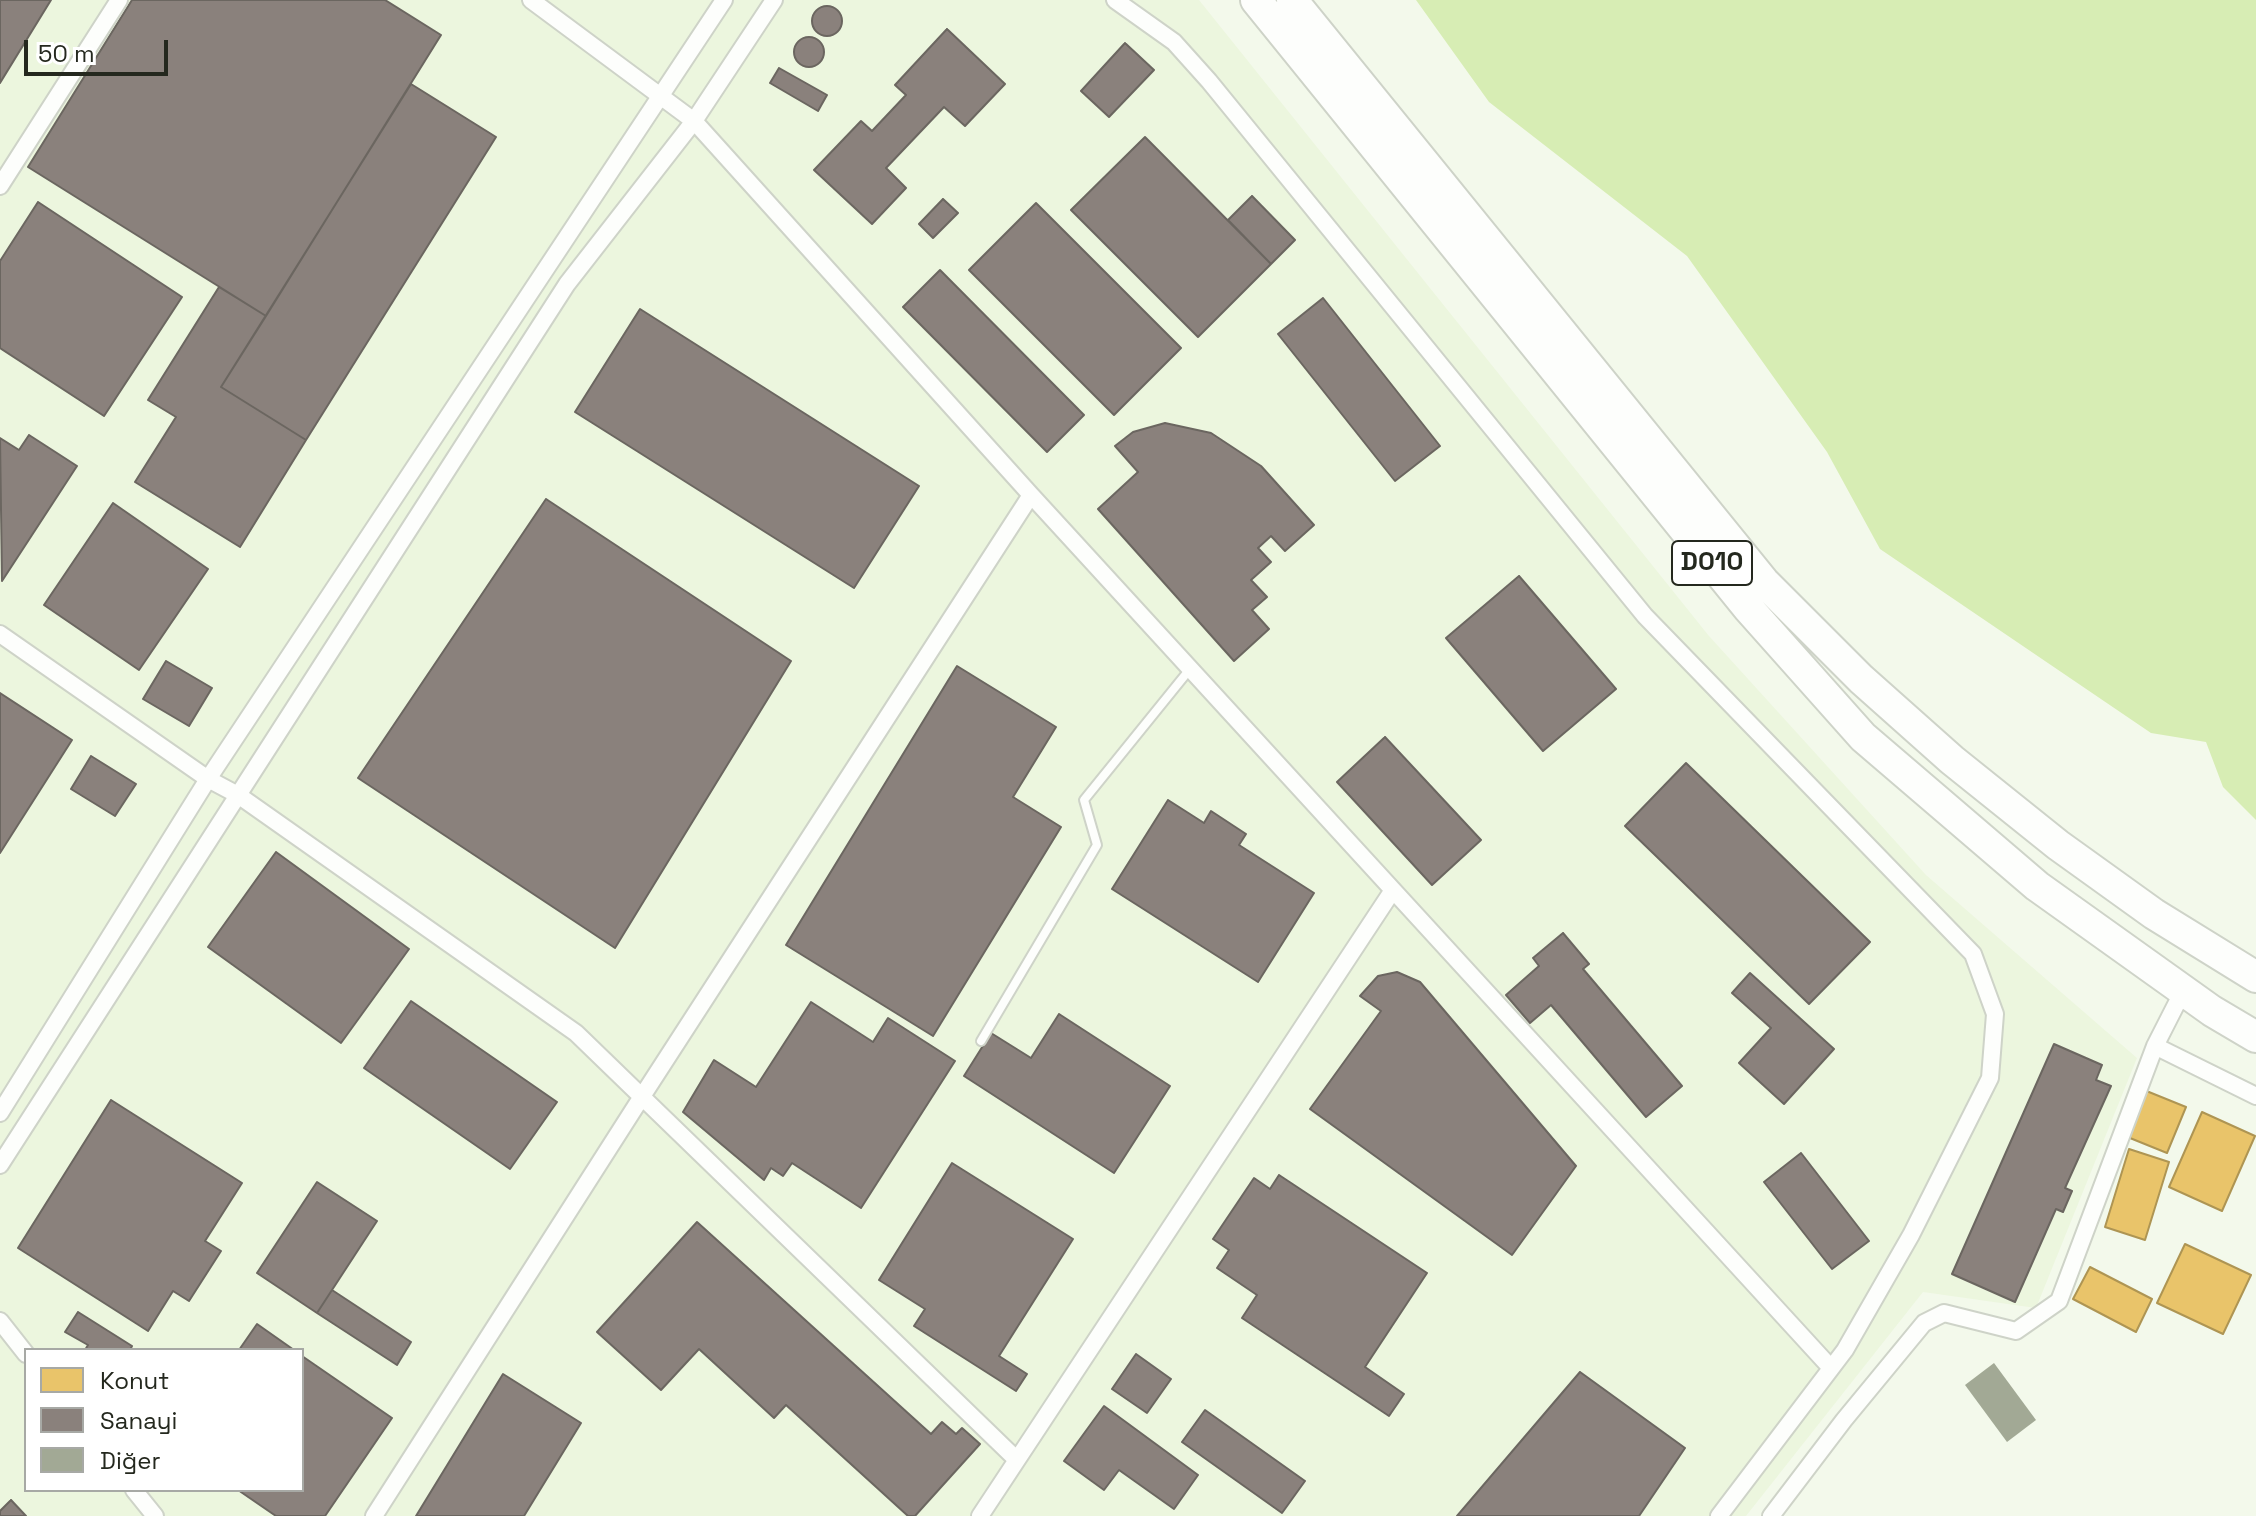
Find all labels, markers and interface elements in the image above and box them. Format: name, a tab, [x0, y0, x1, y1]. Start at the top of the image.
scale bar	[28, 24, 172, 74]
text: 50 m	[38, 38, 95, 69]
road number: D010	[1672, 541, 1752, 585]
legend	[24, 1348, 304, 1492]
text: Konut	[100, 1365, 169, 1396]
text: Sanayi	[100, 1405, 177, 1436]
text: Diğer	[100, 1445, 160, 1476]

